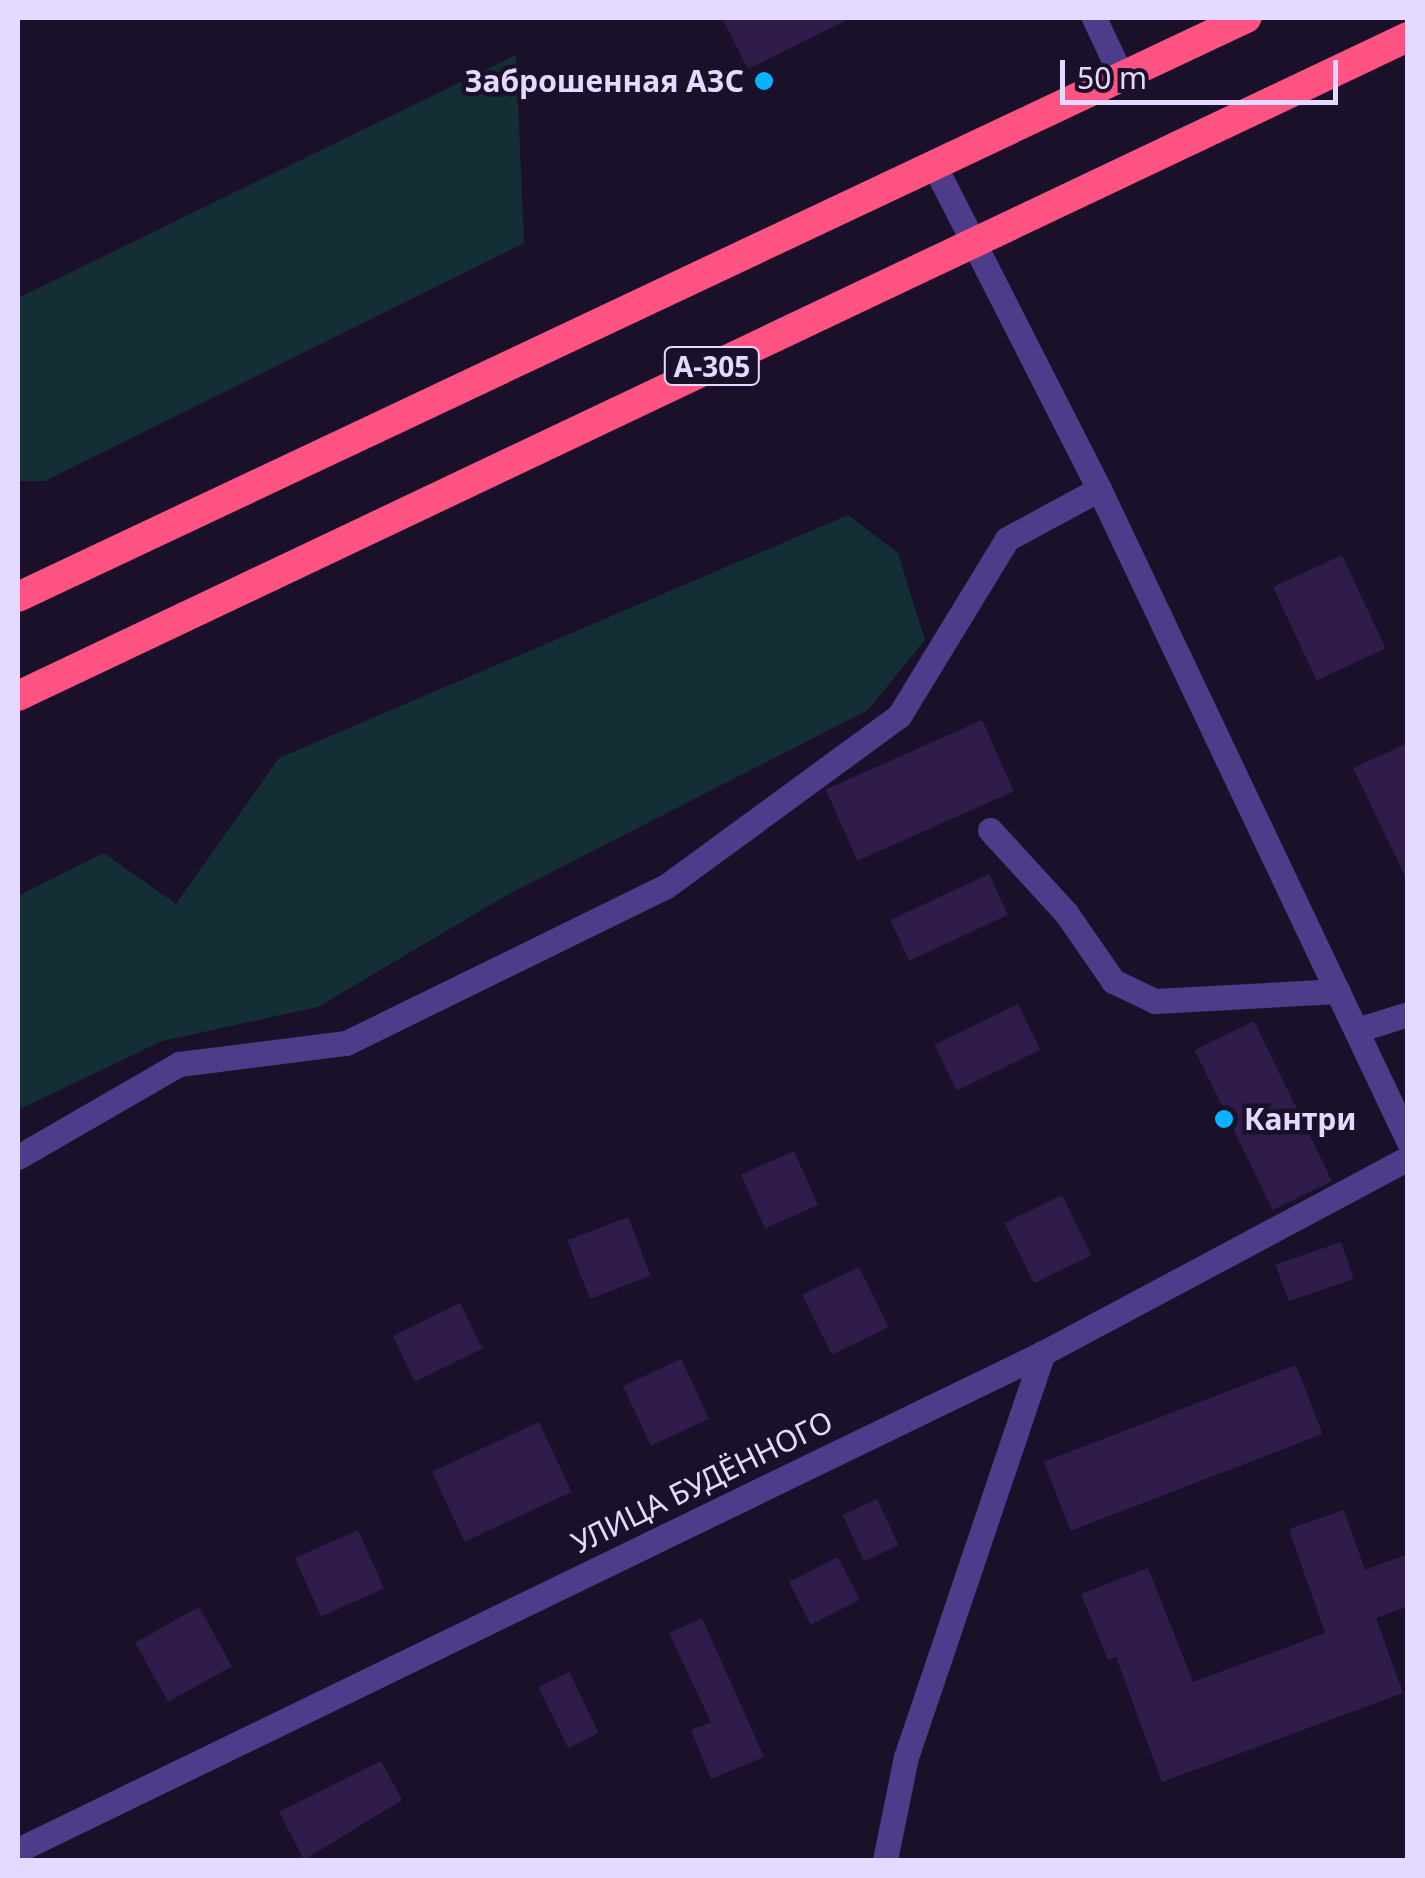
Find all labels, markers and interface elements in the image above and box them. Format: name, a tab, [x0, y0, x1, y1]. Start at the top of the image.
scale bar	[1065, 40, 1342, 102]
text: 50 m	[1077, 57, 1147, 98]
place label: Заброшенная АЗС	[465, 63, 744, 99]
marker: Заброшенная АЗС	[753, 70, 775, 92]
road number: А-305	[662, 343, 762, 389]
place label: Кантри	[1244, 1101, 1356, 1137]
marker: Кантри	[1213, 1108, 1235, 1130]
street label: УЛИЦА БУДЁННОГО	[566, 1403, 838, 1561]

